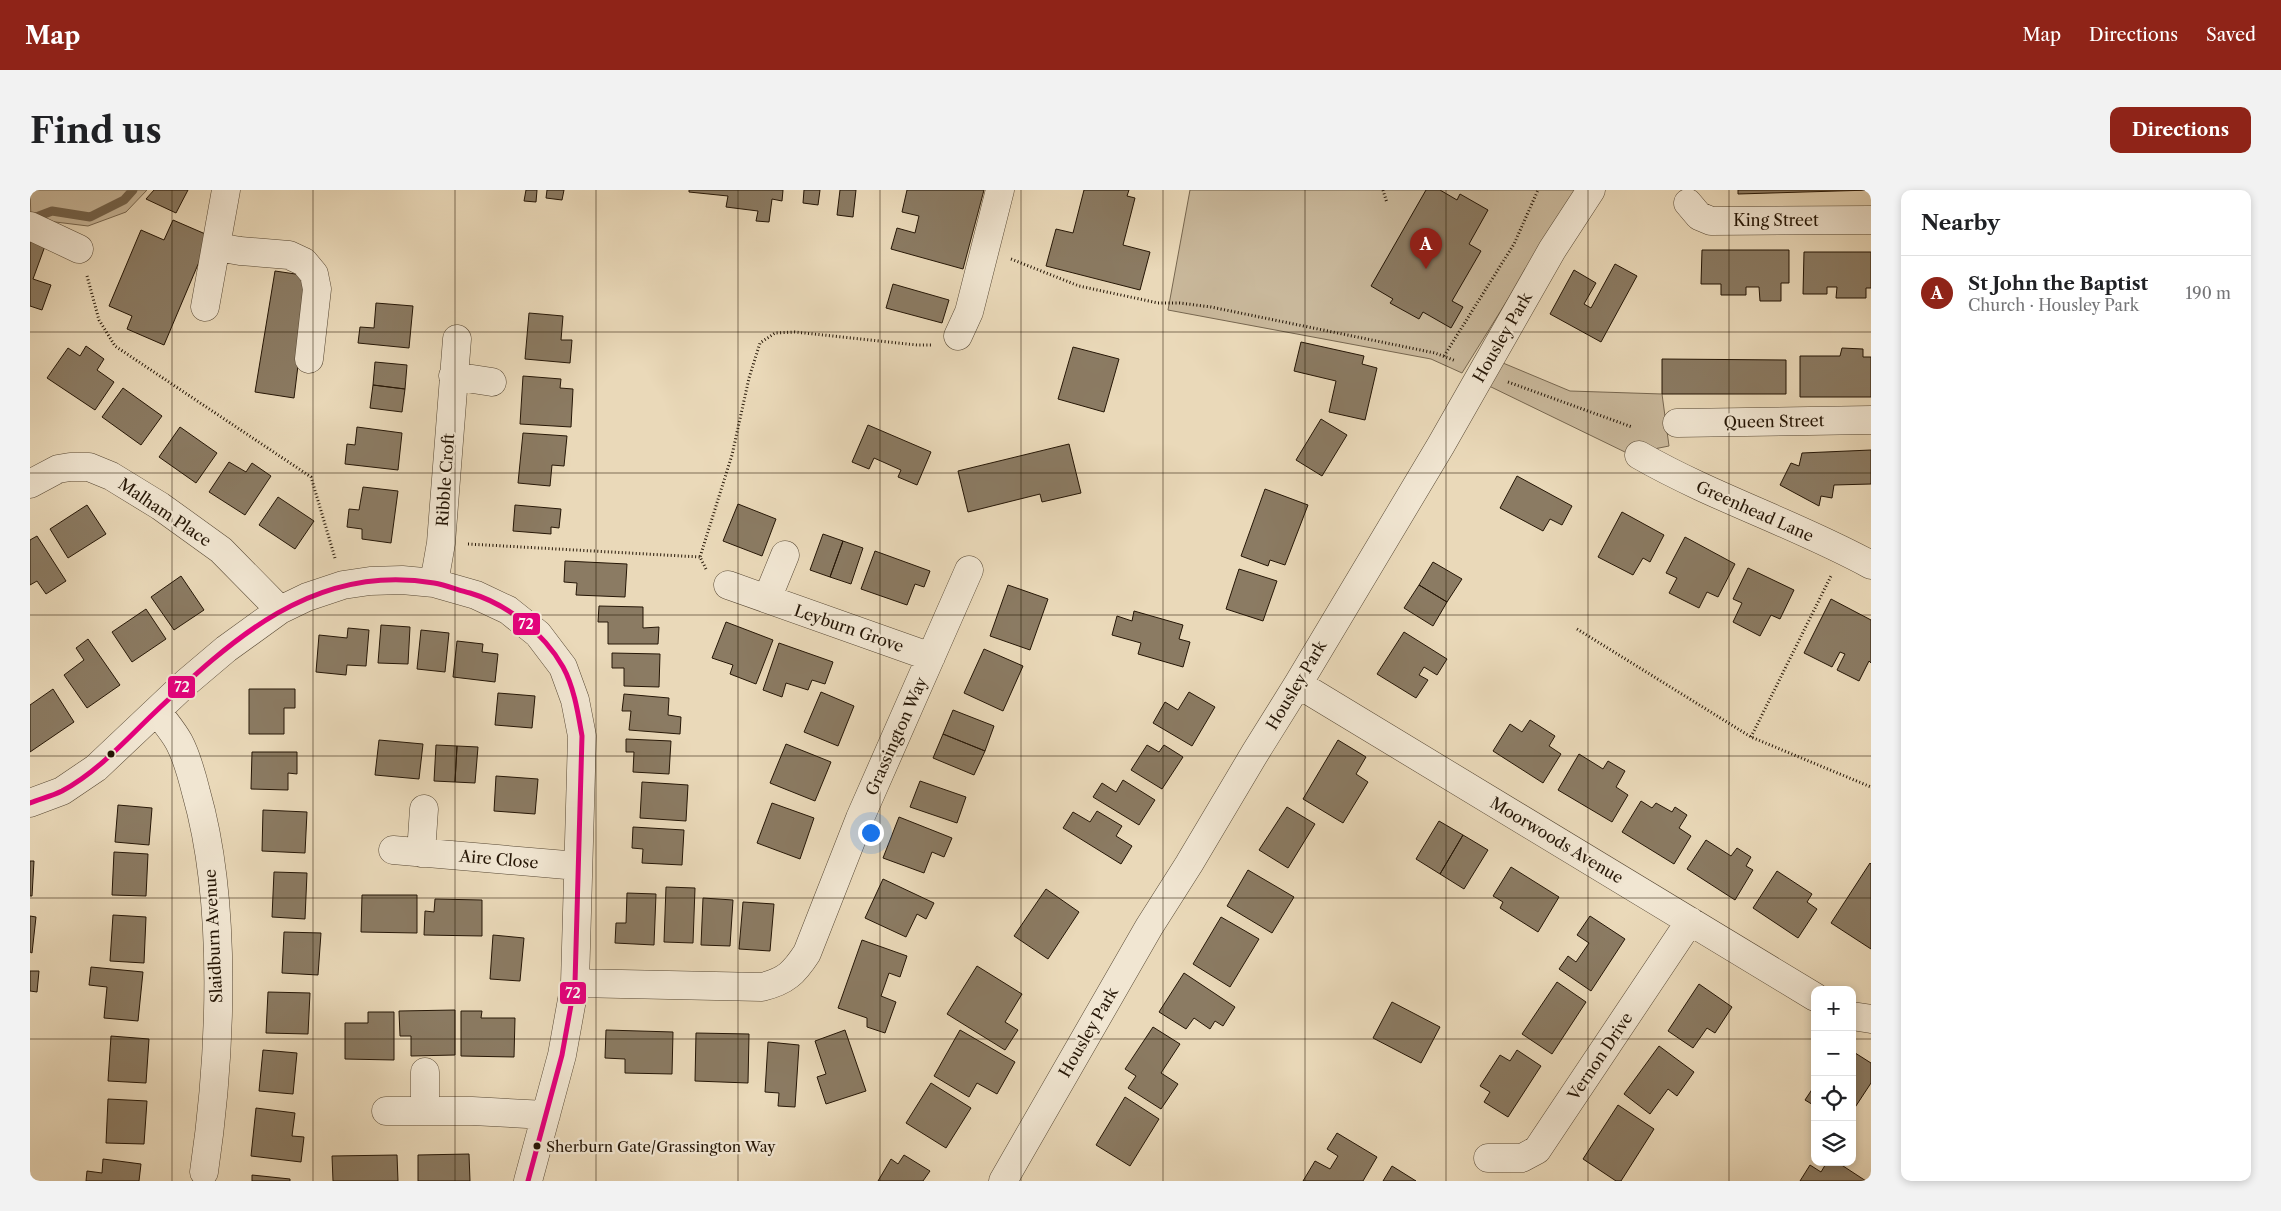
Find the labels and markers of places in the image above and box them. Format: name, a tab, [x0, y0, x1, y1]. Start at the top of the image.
pin: A	[1410, 228, 1442, 269]
unlabelled marker	[106, 749, 116, 759]
place label: Sherburn Gate/Grassington Way	[546, 1137, 776, 1156]
marker: Sherburn Gate/Grassington Way	[532, 1141, 542, 1151]

